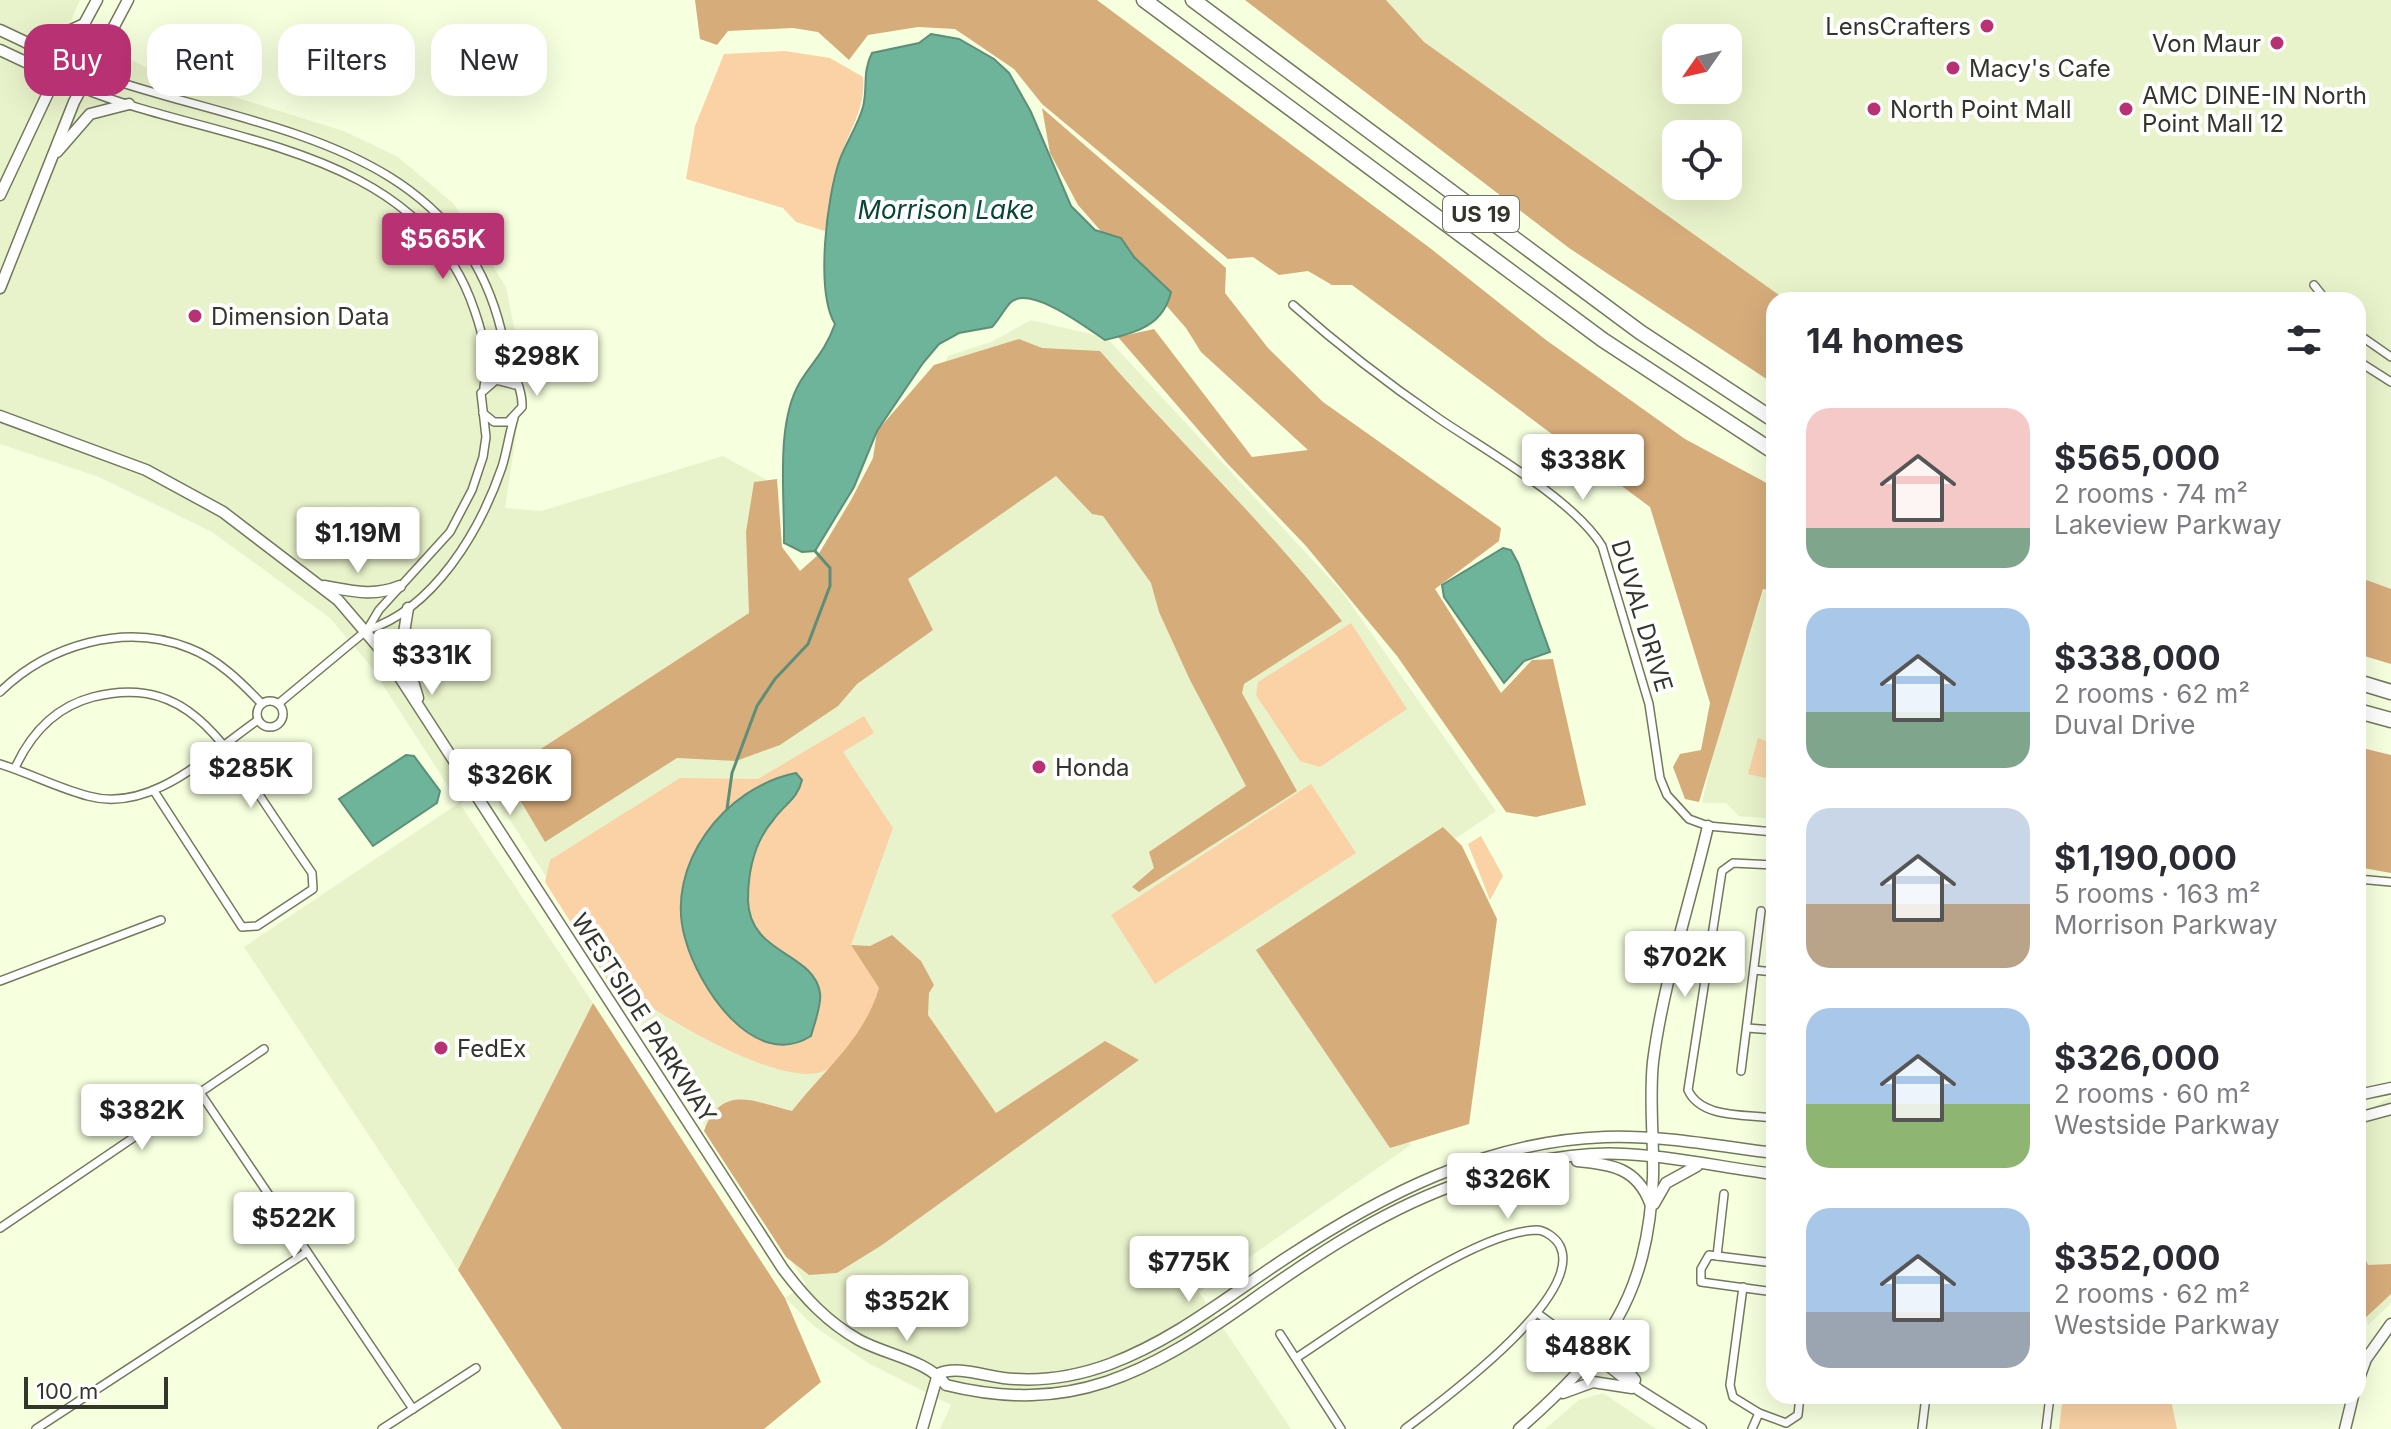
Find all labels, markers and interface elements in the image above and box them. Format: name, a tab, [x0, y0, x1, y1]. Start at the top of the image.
place label: LensCrafters	[1825, 12, 1971, 41]
marker: LensCrafters	[1978, 17, 1996, 35]
chip: Buy	[24, 24, 131, 96]
chip: Rent	[147, 24, 262, 96]
chip: Filters	[278, 24, 415, 96]
chip: New	[431, 24, 547, 96]
north arrow	[1662, 24, 1742, 104]
map controls	[1662, 24, 1742, 200]
place label: Von Maur	[2152, 29, 2261, 58]
marker: Von Maur	[2268, 34, 2286, 52]
place label: Macy's Cafe	[1969, 54, 2111, 83]
marker: Macy's Cafe	[1944, 59, 1962, 77]
place label: AMC DINE-IN North Point Mall 12	[2142, 81, 2367, 138]
place label: North Point Mall	[1890, 95, 2072, 124]
marker: North Point Mall	[1865, 100, 1883, 118]
marker: AMC DINE-IN North Point Mall 12	[2117, 100, 2135, 118]
button: locate	[1662, 120, 1742, 200]
water label: Morrison Lake	[857, 194, 1035, 225]
road number: US 19	[1443, 196, 1519, 232]
pin: $565K	[387, 213, 499, 281]
text: $565K	[400, 223, 486, 254]
place label: Dimension Data	[211, 302, 389, 331]
marker: Dimension Data	[186, 307, 204, 325]
icon: filters	[2282, 318, 2326, 362]
text: 14 homes	[1806, 320, 1964, 361]
pin: $298K	[481, 330, 593, 398]
text: $298K	[494, 340, 580, 371]
pin: $338K	[1527, 434, 1639, 502]
text: $565,000	[2054, 437, 2220, 478]
icon: home	[1870, 440, 1966, 536]
text: $338K	[1540, 444, 1626, 475]
text: 2 rooms · 74 m²	[2054, 478, 2248, 509]
pin: $1.19M	[293, 507, 423, 575]
text: Lakeview Parkway	[2054, 509, 2282, 540]
text: $1.19M	[315, 517, 401, 548]
street label: DUVAL DRIVE	[1605, 537, 1679, 695]
pin: $331K	[376, 629, 488, 697]
text: $338,000	[2054, 637, 2221, 678]
text: $331K	[392, 639, 472, 670]
icon: home	[1870, 640, 1966, 736]
text: 2 rooms · 62 m²	[2054, 678, 2250, 709]
text: Duval Drive	[2054, 709, 2195, 740]
pin: $285K	[195, 742, 307, 810]
pin: $326K	[454, 749, 566, 817]
text: $285K	[208, 752, 294, 783]
place label: Honda	[1055, 753, 1130, 782]
marker: Honda	[1030, 758, 1048, 776]
text: $326K	[467, 759, 553, 790]
text: $1,190,000	[2054, 837, 2237, 878]
icon: home	[1870, 840, 1966, 936]
text: 5 rooms · 163 m²	[2054, 878, 2261, 909]
street label: WESTSIDE PARKWAY	[565, 908, 723, 1128]
text: Morrison Parkway	[2054, 909, 2278, 940]
pin: $702K	[1629, 931, 1741, 999]
text: $702K	[1643, 941, 1727, 972]
place label: FedEx	[457, 1034, 526, 1063]
text: $326,000	[2054, 1037, 2220, 1078]
marker: FedEx	[432, 1039, 450, 1057]
icon: home	[1870, 1040, 1966, 1136]
text: 2 rooms · 60 m²	[2054, 1078, 2250, 1109]
pin: $382K	[86, 1084, 198, 1152]
text: $382K	[99, 1094, 185, 1125]
text: Westside Parkway	[2054, 1109, 2280, 1140]
pin: $326K	[1452, 1153, 1564, 1221]
text: $326K	[1465, 1163, 1551, 1194]
pin: $522K	[238, 1192, 350, 1260]
text: $522K	[251, 1202, 337, 1233]
pin: $775K	[1133, 1236, 1245, 1304]
text: $352,000	[2054, 1237, 2221, 1278]
icon: home	[1870, 1240, 1966, 1336]
text: $775K	[1148, 1246, 1230, 1277]
pin: $352K	[851, 1275, 963, 1343]
text: 2 rooms · 62 m²	[2054, 1278, 2250, 1309]
text: $352K	[864, 1285, 950, 1316]
text: Westside Parkway	[2054, 1309, 2280, 1340]
pin: $488K	[1532, 1320, 1644, 1388]
text: $488K	[1544, 1330, 1632, 1361]
scale bar	[24, 1373, 168, 1409]
text: 100 m	[36, 1378, 98, 1404]

